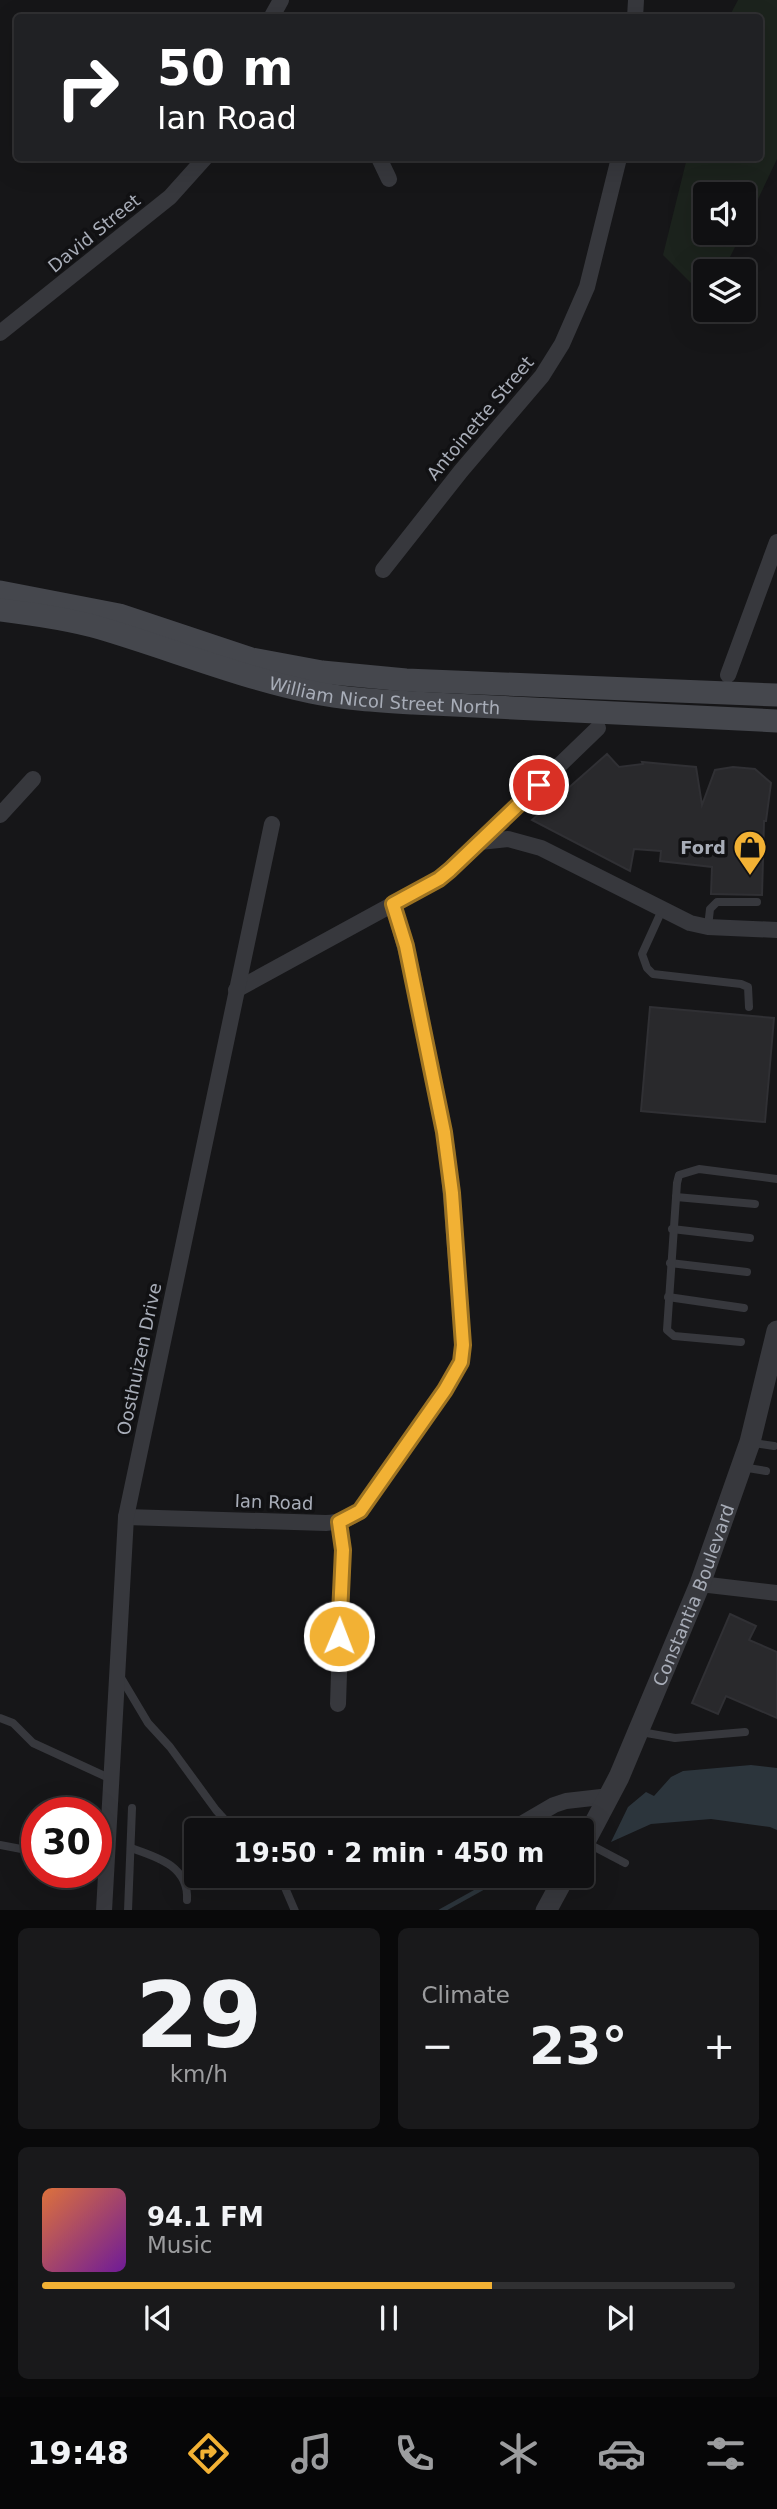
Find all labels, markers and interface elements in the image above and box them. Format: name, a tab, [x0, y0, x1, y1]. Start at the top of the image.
text: 50 m	[157, 40, 293, 97]
icon: right	[42, 42, 133, 133]
text: Ian Road	[157, 99, 297, 137]
map controls	[693, 182, 756, 322]
button: sound	[693, 182, 756, 245]
street label: David Street	[44, 189, 144, 277]
button: layers	[693, 259, 756, 322]
street label: Antoinette Street	[422, 352, 538, 484]
street label: William Nicol Street North	[267, 672, 501, 718]
pin	[509, 755, 569, 815]
icon: arrive	[520, 766, 558, 804]
shop icon: Ford	[731, 828, 769, 877]
place label: Ford	[680, 837, 726, 858]
street label: Oosthuizen Drive	[113, 1281, 165, 1437]
street label: Ian Road	[234, 1490, 314, 1514]
street label: Constantia Boulevard	[648, 1501, 738, 1689]
position arrow	[302, 1599, 376, 1673]
speed limit sign: 30	[21, 1797, 112, 1888]
text: 19:50 · 2 min · 450 m	[234, 1838, 544, 1868]
text: 29	[135, 1963, 262, 2068]
text: Climate	[422, 1982, 510, 2008]
text: 23°	[529, 2016, 627, 2076]
text: −	[422, 2024, 453, 2068]
text: +	[703, 2024, 735, 2068]
text: km/h	[170, 2061, 228, 2087]
text: 94.1 FM	[147, 2202, 264, 2232]
text: Music	[147, 2232, 212, 2258]
icon: previous	[139, 2299, 177, 2337]
icon: pause	[370, 2299, 408, 2337]
icon: next	[601, 2299, 639, 2337]
icon: directions	[184, 2429, 233, 2478]
icon: music	[287, 2429, 336, 2478]
icon: phone	[390, 2429, 439, 2478]
icon: climate	[494, 2429, 543, 2478]
icon: car	[597, 2429, 646, 2478]
icon: filters	[701, 2429, 750, 2478]
text: 19:48	[27, 2434, 129, 2472]

